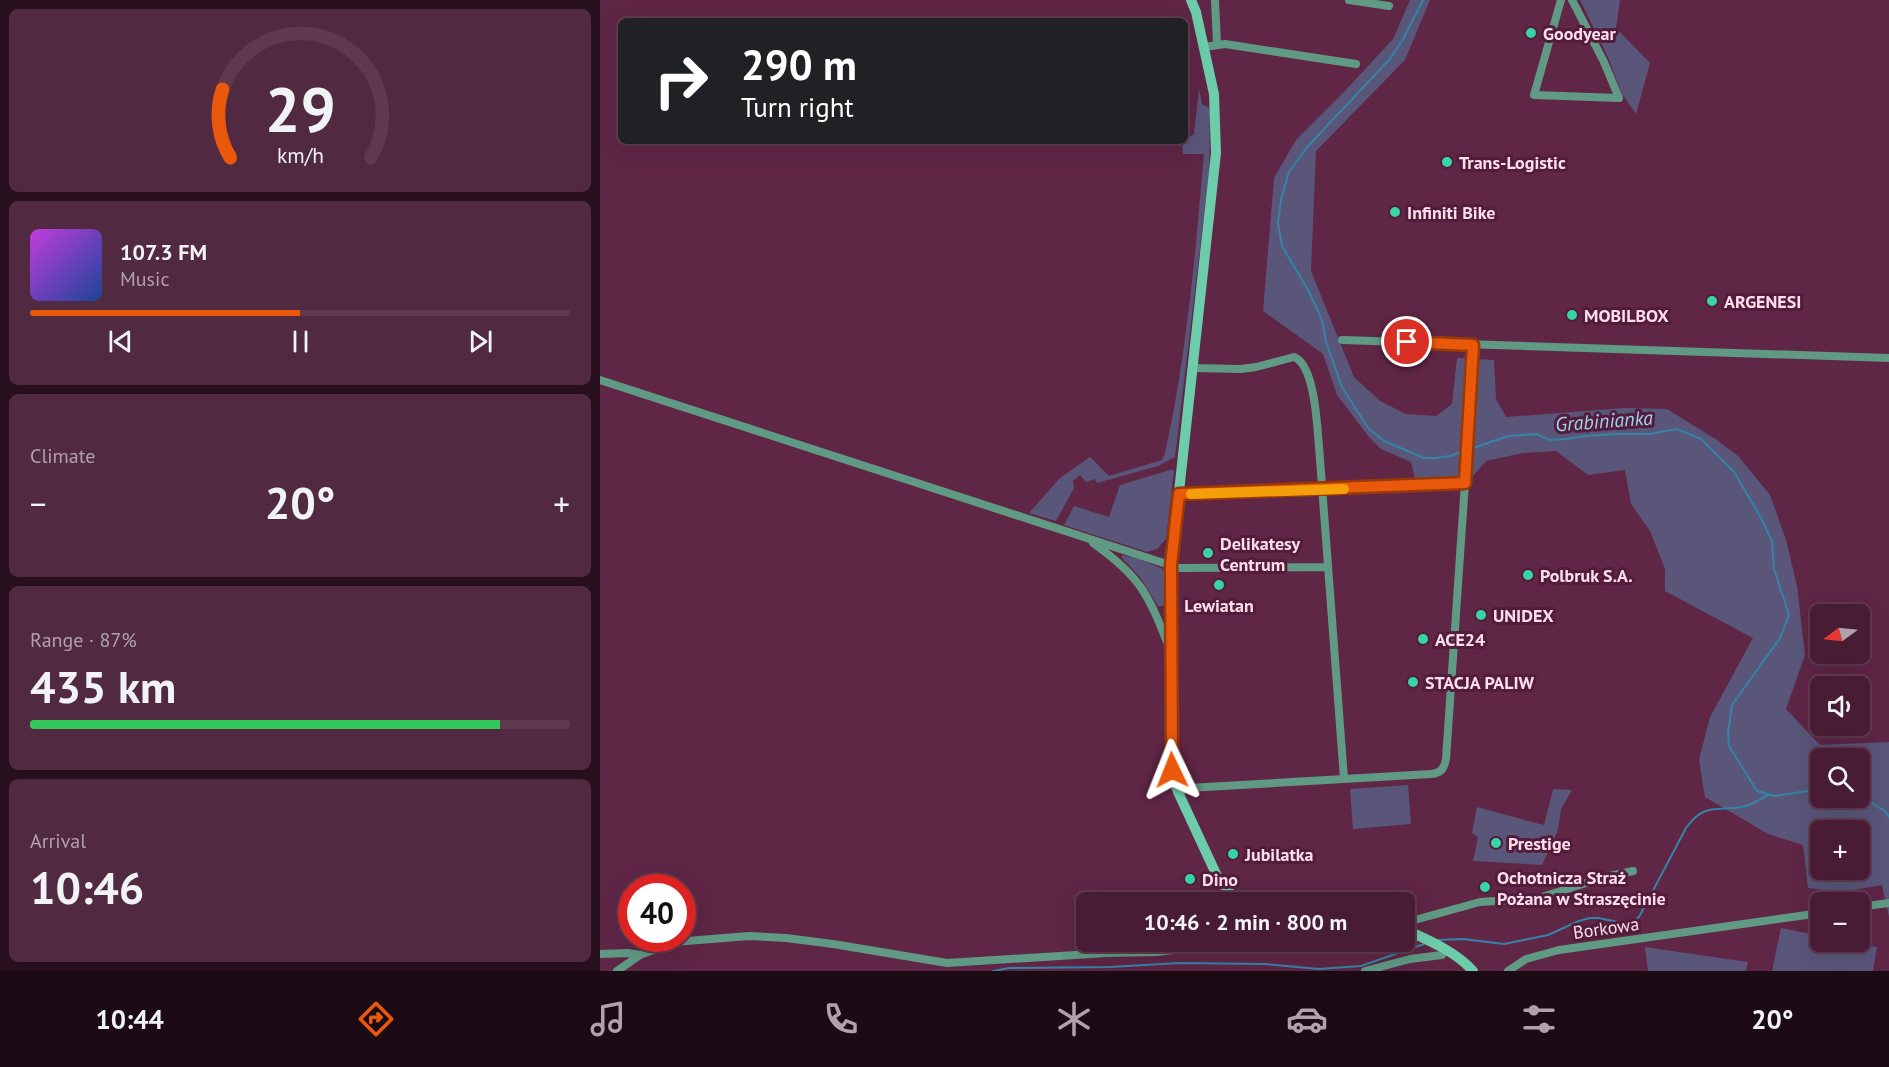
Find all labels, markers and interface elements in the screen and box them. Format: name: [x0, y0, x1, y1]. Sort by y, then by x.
place label: Goodyear: [1543, 22, 1617, 45]
marker: Goodyear: [1524, 26, 1538, 40]
text: 290 m: [741, 37, 857, 92]
icon: right: [642, 42, 720, 120]
text: 29: [265, 68, 335, 149]
text: Turn right: [741, 90, 854, 124]
text: km/h: [276, 141, 323, 169]
place label: Trans-Logistic: [1459, 151, 1566, 174]
marker: Trans-Logistic: [1440, 155, 1454, 169]
place label: Infiniti Bike: [1407, 201, 1495, 224]
marker: Infiniti Bike: [1388, 205, 1402, 219]
text: 107.3 FM: [120, 238, 207, 266]
text: Music: [120, 266, 169, 292]
place label: ARGENESI: [1724, 290, 1801, 313]
marker: ARGENESI: [1705, 294, 1719, 308]
place label: MOBILBOX: [1584, 304, 1669, 327]
marker: MOBILBOX: [1565, 308, 1579, 322]
pin: [1381, 316, 1432, 367]
icon: previous: [104, 325, 137, 358]
icon: pause: [284, 325, 317, 358]
icon: next: [464, 325, 497, 358]
icon: arrive: [1390, 325, 1423, 358]
water label: Grabinianka: [1554, 405, 1654, 437]
text: Climate: [30, 443, 96, 469]
text: 20°: [265, 473, 335, 531]
text: −: [30, 482, 47, 525]
text: +: [553, 482, 570, 525]
place label: Delikatesy Centrum: [1220, 532, 1301, 576]
marker: Delikatesy Centrum: [1201, 546, 1215, 560]
place label: Polbruk S.A.: [1540, 564, 1633, 587]
marker: Polbruk S.A.: [1521, 568, 1535, 582]
marker: Lewiatan: [1212, 578, 1226, 592]
place label: Lewiatan: [1184, 594, 1254, 617]
place label: UNIDEX: [1493, 604, 1554, 627]
north arrow: [1810, 604, 1870, 664]
map controls: [1810, 604, 1870, 952]
marker: UNIDEX: [1474, 608, 1488, 622]
text: Range · 87%: [30, 627, 137, 653]
place label: ACE24: [1435, 628, 1485, 651]
marker: ACE24: [1416, 632, 1430, 646]
text: 435 km: [30, 657, 176, 715]
place label: STACJA PALIW: [1425, 671, 1535, 694]
marker: STACJA PALIW: [1406, 675, 1420, 689]
button: sound: [1810, 676, 1870, 736]
position arrow: [1140, 738, 1204, 802]
button: search: [1810, 748, 1870, 808]
button: +: [1810, 820, 1870, 880]
text: Arrival: [30, 828, 86, 854]
place label: Prestige: [1508, 832, 1571, 855]
marker: Prestige: [1489, 836, 1503, 850]
place label: Jubilatka: [1244, 843, 1314, 866]
marker: Jubilatka: [1226, 847, 1240, 861]
text: 10:46: [30, 858, 144, 916]
place label: Ochotnicza Straż Pożana w Straszęcinie: [1497, 866, 1666, 910]
place label: Dino: [1202, 868, 1238, 891]
marker: Dino: [1183, 872, 1197, 886]
speed limit sign: 40: [618, 874, 696, 952]
marker: Ochotnicza Straż Pożana w Straszęcinie: [1478, 880, 1492, 894]
button: −: [1810, 892, 1870, 952]
text: 10:46 · 2 min · 800 m: [1144, 908, 1347, 936]
street label: Borkowa: [1572, 912, 1640, 944]
icon: directions: [355, 998, 397, 1040]
icon: music: [587, 998, 629, 1040]
icon: phone: [820, 998, 862, 1040]
icon: climate: [1053, 998, 1095, 1040]
icon: car: [1286, 998, 1328, 1040]
icon: filters: [1518, 998, 1560, 1040]
text: 10:44: [95, 1002, 164, 1036]
text: 20°: [1751, 1002, 1794, 1036]

